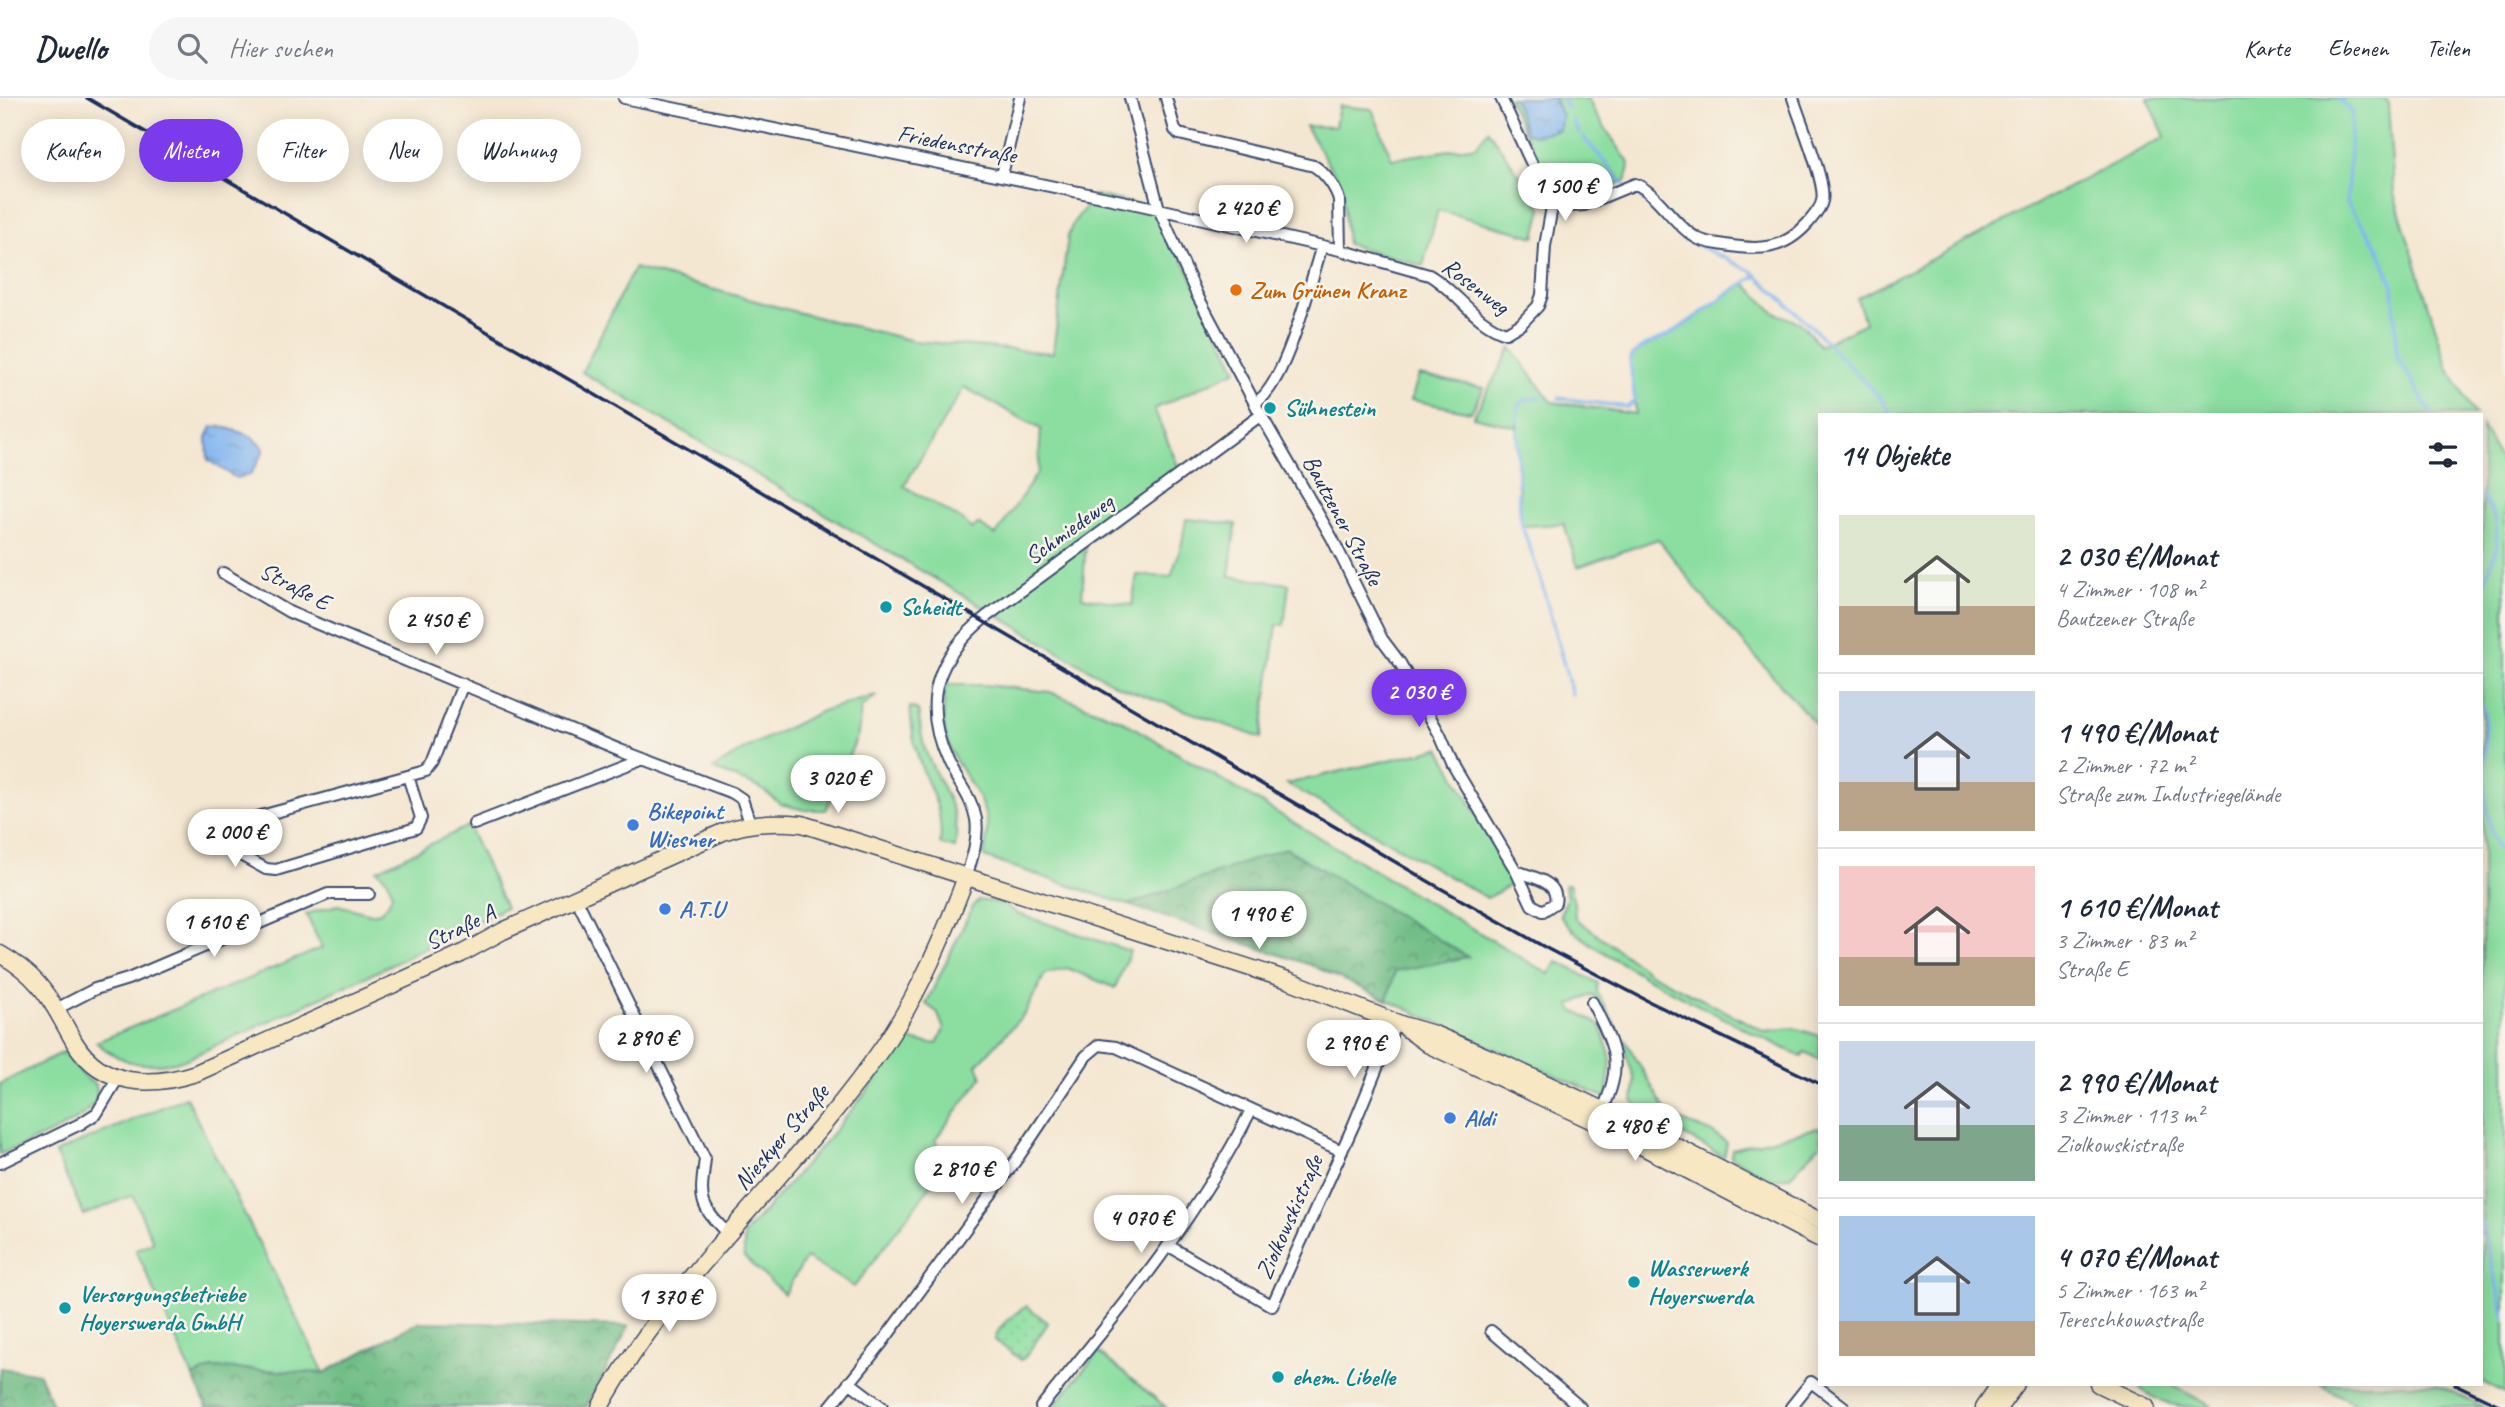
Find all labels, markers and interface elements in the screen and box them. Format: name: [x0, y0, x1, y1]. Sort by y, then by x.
search box: [149, 17, 639, 80]
text: Dwello: [35, 27, 107, 69]
icon: search: [173, 29, 211, 67]
text: Hier suchen: [229, 32, 333, 65]
text: Karte: [2244, 33, 2290, 63]
text: Ebenen: [2328, 33, 2388, 63]
text: Teilen: [2426, 33, 2470, 63]
street label: Friedensstraße: [895, 118, 1021, 171]
chip: Kaufen: [21, 119, 125, 182]
chip: Mieten: [139, 119, 243, 182]
chip: Filter: [257, 119, 349, 182]
chip: Neu: [363, 119, 443, 182]
chip: Wohnung: [457, 119, 581, 182]
pin: 1 500 €: [1500, 164, 1630, 223]
text: 1 500 €: [1534, 171, 1596, 200]
pin: 2 420 €: [1181, 186, 1311, 245]
text: 2 420 €: [1215, 193, 1277, 222]
street label: Rosenweg: [1436, 251, 1517, 322]
place label: Zum Grünen Kranz: [1250, 275, 1407, 305]
marker: Zum Grünen Kranz: [1228, 282, 1244, 298]
place label: Sühnestein: [1284, 393, 1376, 423]
marker: Sühnestein: [1262, 400, 1278, 416]
text: 14 Objekte: [1839, 436, 1949, 474]
icon: filters: [2424, 436, 2462, 474]
street label: Bautzener Straße: [1296, 450, 1391, 592]
street label: Schmiedeweg: [1019, 486, 1120, 571]
text: 2 030 €/Monat: [2056, 537, 2217, 575]
icon: home: [1895, 543, 1979, 627]
street label: Straße E: [255, 555, 338, 618]
text: 4 Zimmer · 108 m²: [2056, 575, 2203, 604]
place label: Scheidt: [900, 592, 965, 622]
pin: 2 450 €: [371, 598, 501, 657]
marker: Scheidt: [878, 599, 894, 615]
text: Bautzener Straße: [2056, 604, 2193, 633]
text: 2 450 €: [405, 605, 467, 634]
pin: 2 030 €: [1354, 670, 1484, 729]
text: 2 030 €: [1388, 677, 1450, 706]
text: 1 490 €/Monat: [2056, 713, 2216, 751]
icon: home: [1895, 719, 1979, 803]
text: 2 Zimmer · 72 m²: [2056, 751, 2193, 780]
pin: 3 020 €: [773, 756, 903, 815]
text: 3 020 €: [807, 763, 869, 792]
text: Straße zum Industriegelände: [2056, 780, 2280, 809]
place label: Bikepoint Wiesner: [647, 796, 726, 854]
pin: 2 000 €: [170, 810, 300, 869]
text: 2 000 €: [204, 817, 266, 846]
marker: Bikepoint Wiesner: [625, 817, 641, 833]
text: 1 610 €/Monat: [2056, 888, 2217, 926]
pin: 1 490 €: [1194, 892, 1324, 951]
place label: A.T.U: [679, 894, 729, 924]
icon: home: [1895, 894, 1979, 978]
street label: Straße A: [420, 897, 501, 957]
text: 1 490 €: [1228, 899, 1290, 928]
pin: 1 610 €: [149, 900, 279, 959]
marker: A.T.U: [657, 901, 673, 917]
text: 1 610 €: [182, 907, 246, 936]
text: 3 Zimmer · 83 m²: [2056, 926, 2193, 955]
text: Straße E: [2056, 955, 2128, 984]
pin: 2 890 €: [581, 1016, 711, 1075]
pin: 2 990 €: [1289, 1020, 1419, 1080]
text: 2 890 €: [615, 1023, 677, 1052]
text: 2 990 €: [1323, 1028, 1385, 1057]
text: 2 990 €/Monat: [2056, 1063, 2216, 1101]
icon: home: [1895, 1069, 1979, 1153]
street label: Nieskyer Straße: [727, 1076, 837, 1196]
text: 3 Zimmer · 113 m²: [2056, 1101, 2203, 1130]
place label: Aldi: [1464, 1103, 1498, 1133]
pin: 2 480 €: [1570, 1104, 1700, 1163]
marker: Aldi: [1442, 1110, 1458, 1126]
text: 2 480 €: [1604, 1111, 1666, 1140]
text: Ziolkowskistraße: [2056, 1130, 2183, 1159]
pin: 2 810 €: [897, 1146, 1027, 1206]
street label: Ziolkowskistraße: [1248, 1148, 1331, 1284]
text: 2 810 €: [931, 1154, 993, 1183]
pin: 4 070 €: [1076, 1196, 1206, 1255]
text: 4 070 €: [1110, 1203, 1172, 1232]
text: 4 070 €/Monat: [2056, 1238, 2217, 1276]
icon: home: [1895, 1244, 1979, 1328]
place label: Wasserwerk Hoyerswerda: [1648, 1253, 1755, 1311]
pin: 1 370 €: [604, 1274, 734, 1334]
marker: Wasserwerk Hoyerswerda: [1626, 1274, 1642, 1290]
text: 5 Zimmer · 163 m²: [2056, 1276, 2203, 1305]
place label: Versorgungsbetriebe Hoyerswerda GmbH: [79, 1279, 247, 1337]
text: 1 370 €: [638, 1282, 700, 1311]
marker: Versorgungsbetriebe Hoyerswerda GmbH: [57, 1300, 73, 1316]
text: Tereschkowastraße: [2056, 1305, 2203, 1334]
place label: ehem. Libelle: [1292, 1362, 1397, 1392]
marker: ehem. Libelle: [1270, 1369, 1286, 1385]

